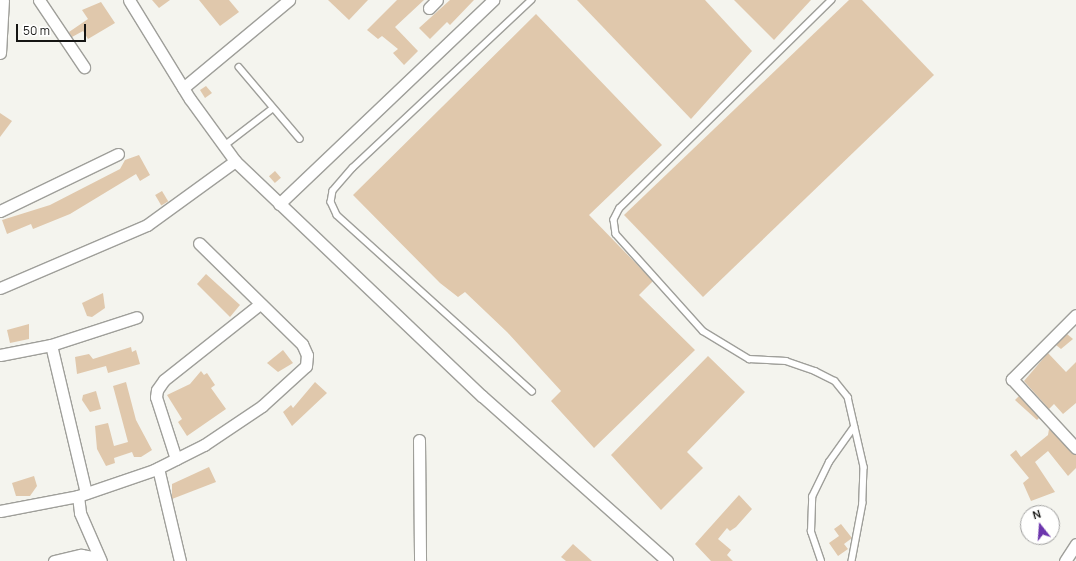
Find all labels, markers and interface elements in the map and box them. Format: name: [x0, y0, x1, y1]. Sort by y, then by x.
scale bar: [18, 16, 88, 42]
text: 50 m: [23, 22, 50, 39]
north arrow: [1020, 505, 1060, 545]
text: N: [1031, 506, 1043, 522]

